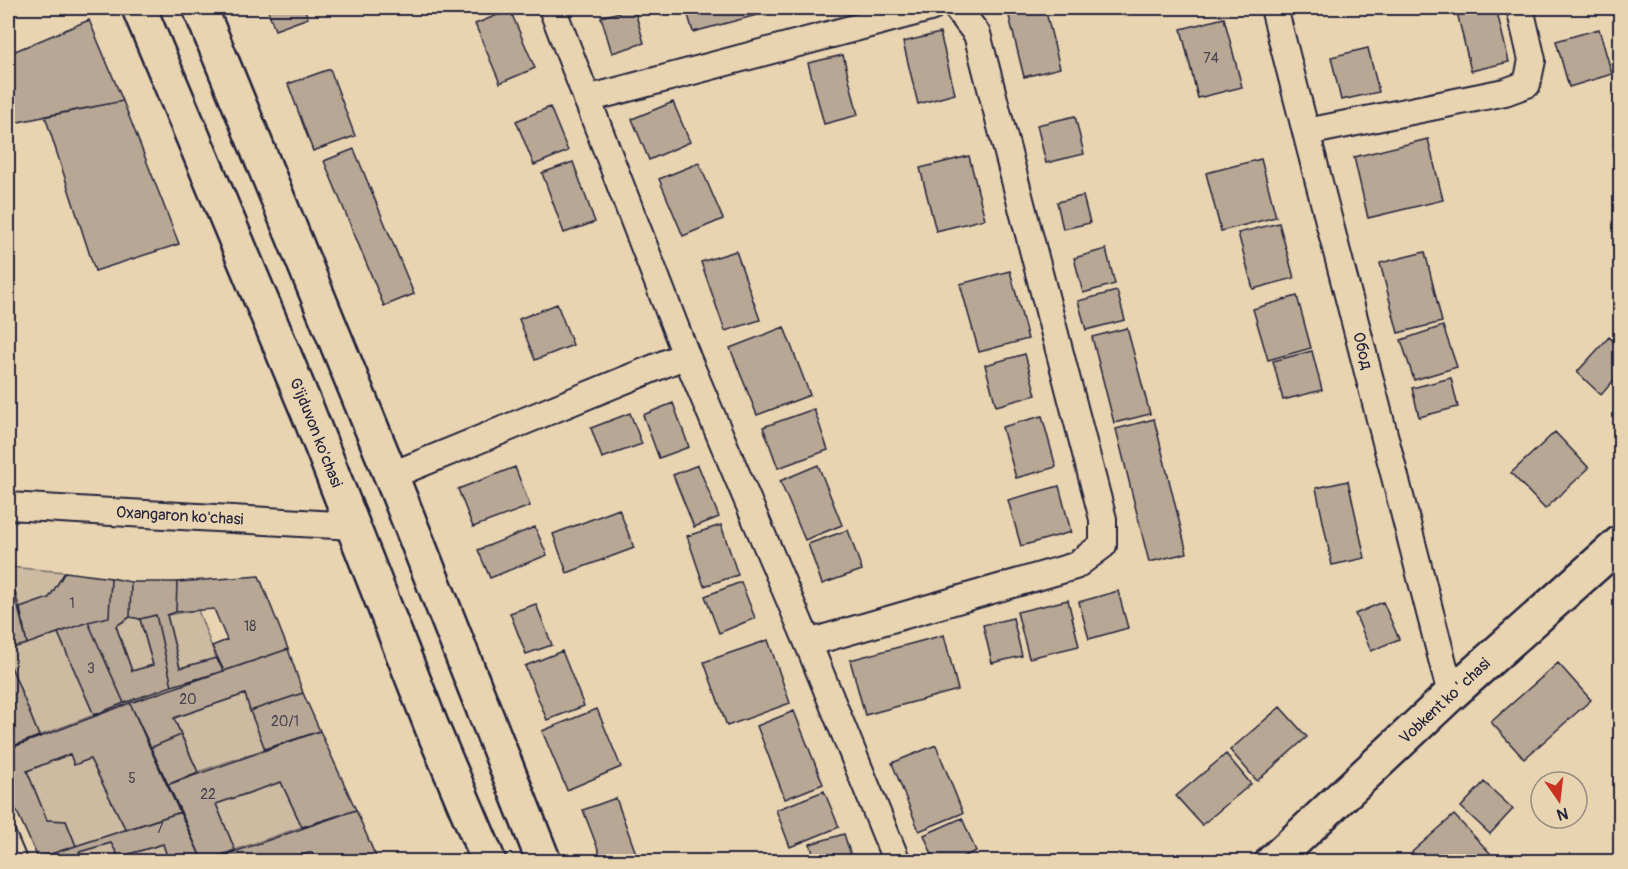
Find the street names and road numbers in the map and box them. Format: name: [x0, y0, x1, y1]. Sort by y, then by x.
street label: Обод: [1348, 330, 1377, 372]
street label: G'ijduvon ko'chasi: [285, 375, 347, 490]
street label: Oxangaron ko'chasi: [115, 502, 244, 530]
street label: Vobkent koʻchasi: [1395, 654, 1495, 748]

